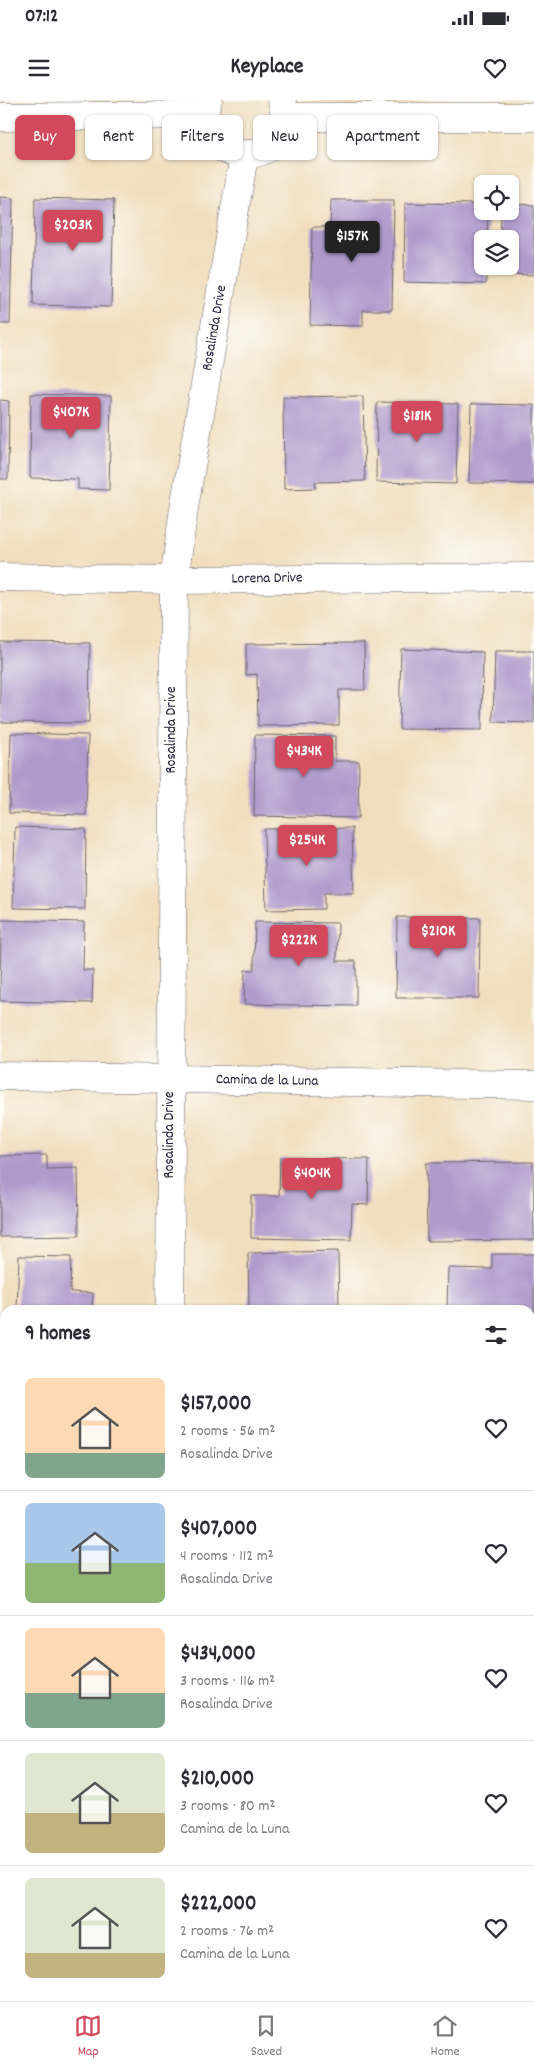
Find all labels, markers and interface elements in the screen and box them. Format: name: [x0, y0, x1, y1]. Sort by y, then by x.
text: 07:12: [25, 4, 58, 31]
text: Keyplace: [231, 52, 303, 83]
icon: menu: [25, 54, 53, 82]
icon: heart: [481, 54, 509, 82]
chip: Buy: [15, 115, 75, 160]
chip: Rent: [85, 115, 152, 160]
chip: Filters: [162, 115, 243, 160]
chip: New: [253, 115, 317, 160]
chip: Apartment: [327, 115, 438, 160]
map controls: [474, 175, 519, 275]
button: locate: [474, 175, 519, 220]
pin: $203K: [38, 210, 108, 252]
text: $203K: [54, 214, 92, 237]
pin: $157K: [317, 220, 387, 263]
text: $157K: [336, 225, 368, 248]
button: layers: [474, 230, 519, 275]
street label: Rosalinda Drive: [197, 283, 233, 373]
pin: $407K: [36, 396, 106, 439]
pin: $181K: [382, 400, 452, 443]
text: $407K: [53, 401, 90, 424]
text: $181K: [403, 405, 431, 428]
street label: Lorena Drive: [231, 567, 303, 591]
street label: Rosalinda Drive: [161, 686, 183, 774]
pin: $434K: [269, 736, 339, 778]
text: $434K: [286, 740, 322, 763]
pin: $254K: [272, 824, 342, 867]
text: $254K: [289, 829, 325, 852]
pin: $210K: [403, 916, 473, 958]
text: $210K: [421, 920, 455, 943]
pin: $222K: [264, 924, 334, 967]
text: $222K: [281, 929, 317, 952]
street label: Camina de la Luna: [216, 1069, 319, 1093]
street label: Rosalinda Drive: [159, 1091, 181, 1179]
pin: $404K: [277, 1158, 347, 1200]
text: $404K: [293, 1162, 331, 1185]
text: 9 homes: [25, 1320, 91, 1350]
icon: filters: [482, 1321, 510, 1349]
text: $157,000: [180, 1390, 251, 1420]
icon: home: [65, 1398, 125, 1458]
icon: heart: [482, 1414, 510, 1442]
text: 2 rooms · 56 m²: [180, 1420, 275, 1443]
text: Rosalinda Drive: [180, 1443, 273, 1466]
text: $407,000: [180, 1515, 257, 1545]
icon: home: [65, 1523, 125, 1583]
icon: heart: [482, 1539, 510, 1567]
text: 4 rooms · 112 m²: [180, 1545, 274, 1568]
text: Rosalinda Drive: [180, 1568, 273, 1591]
text: $434,000: [180, 1640, 256, 1670]
icon: home: [65, 1648, 125, 1708]
icon: heart: [482, 1664, 510, 1692]
text: 3 rooms · 116 m²: [180, 1670, 275, 1693]
text: Rosalinda Drive: [180, 1693, 273, 1716]
text: $210,000: [180, 1765, 254, 1795]
icon: home: [65, 1773, 125, 1833]
icon: heart: [482, 1789, 510, 1817]
text: 3 rooms · 80 m²: [180, 1795, 275, 1818]
text: Camina de la Luna: [180, 1818, 289, 1841]
text: $222,000: [180, 1890, 257, 1920]
icon: home: [65, 1898, 125, 1958]
icon: heart: [482, 1914, 510, 1942]
text: 2 rooms · 76 m²: [180, 1920, 274, 1943]
text: Camina de la Luna: [180, 1943, 289, 1966]
tab: Map: [74, 2012, 102, 2062]
tab: Saved: [251, 2012, 282, 2062]
tab: Home: [431, 2012, 460, 2062]

